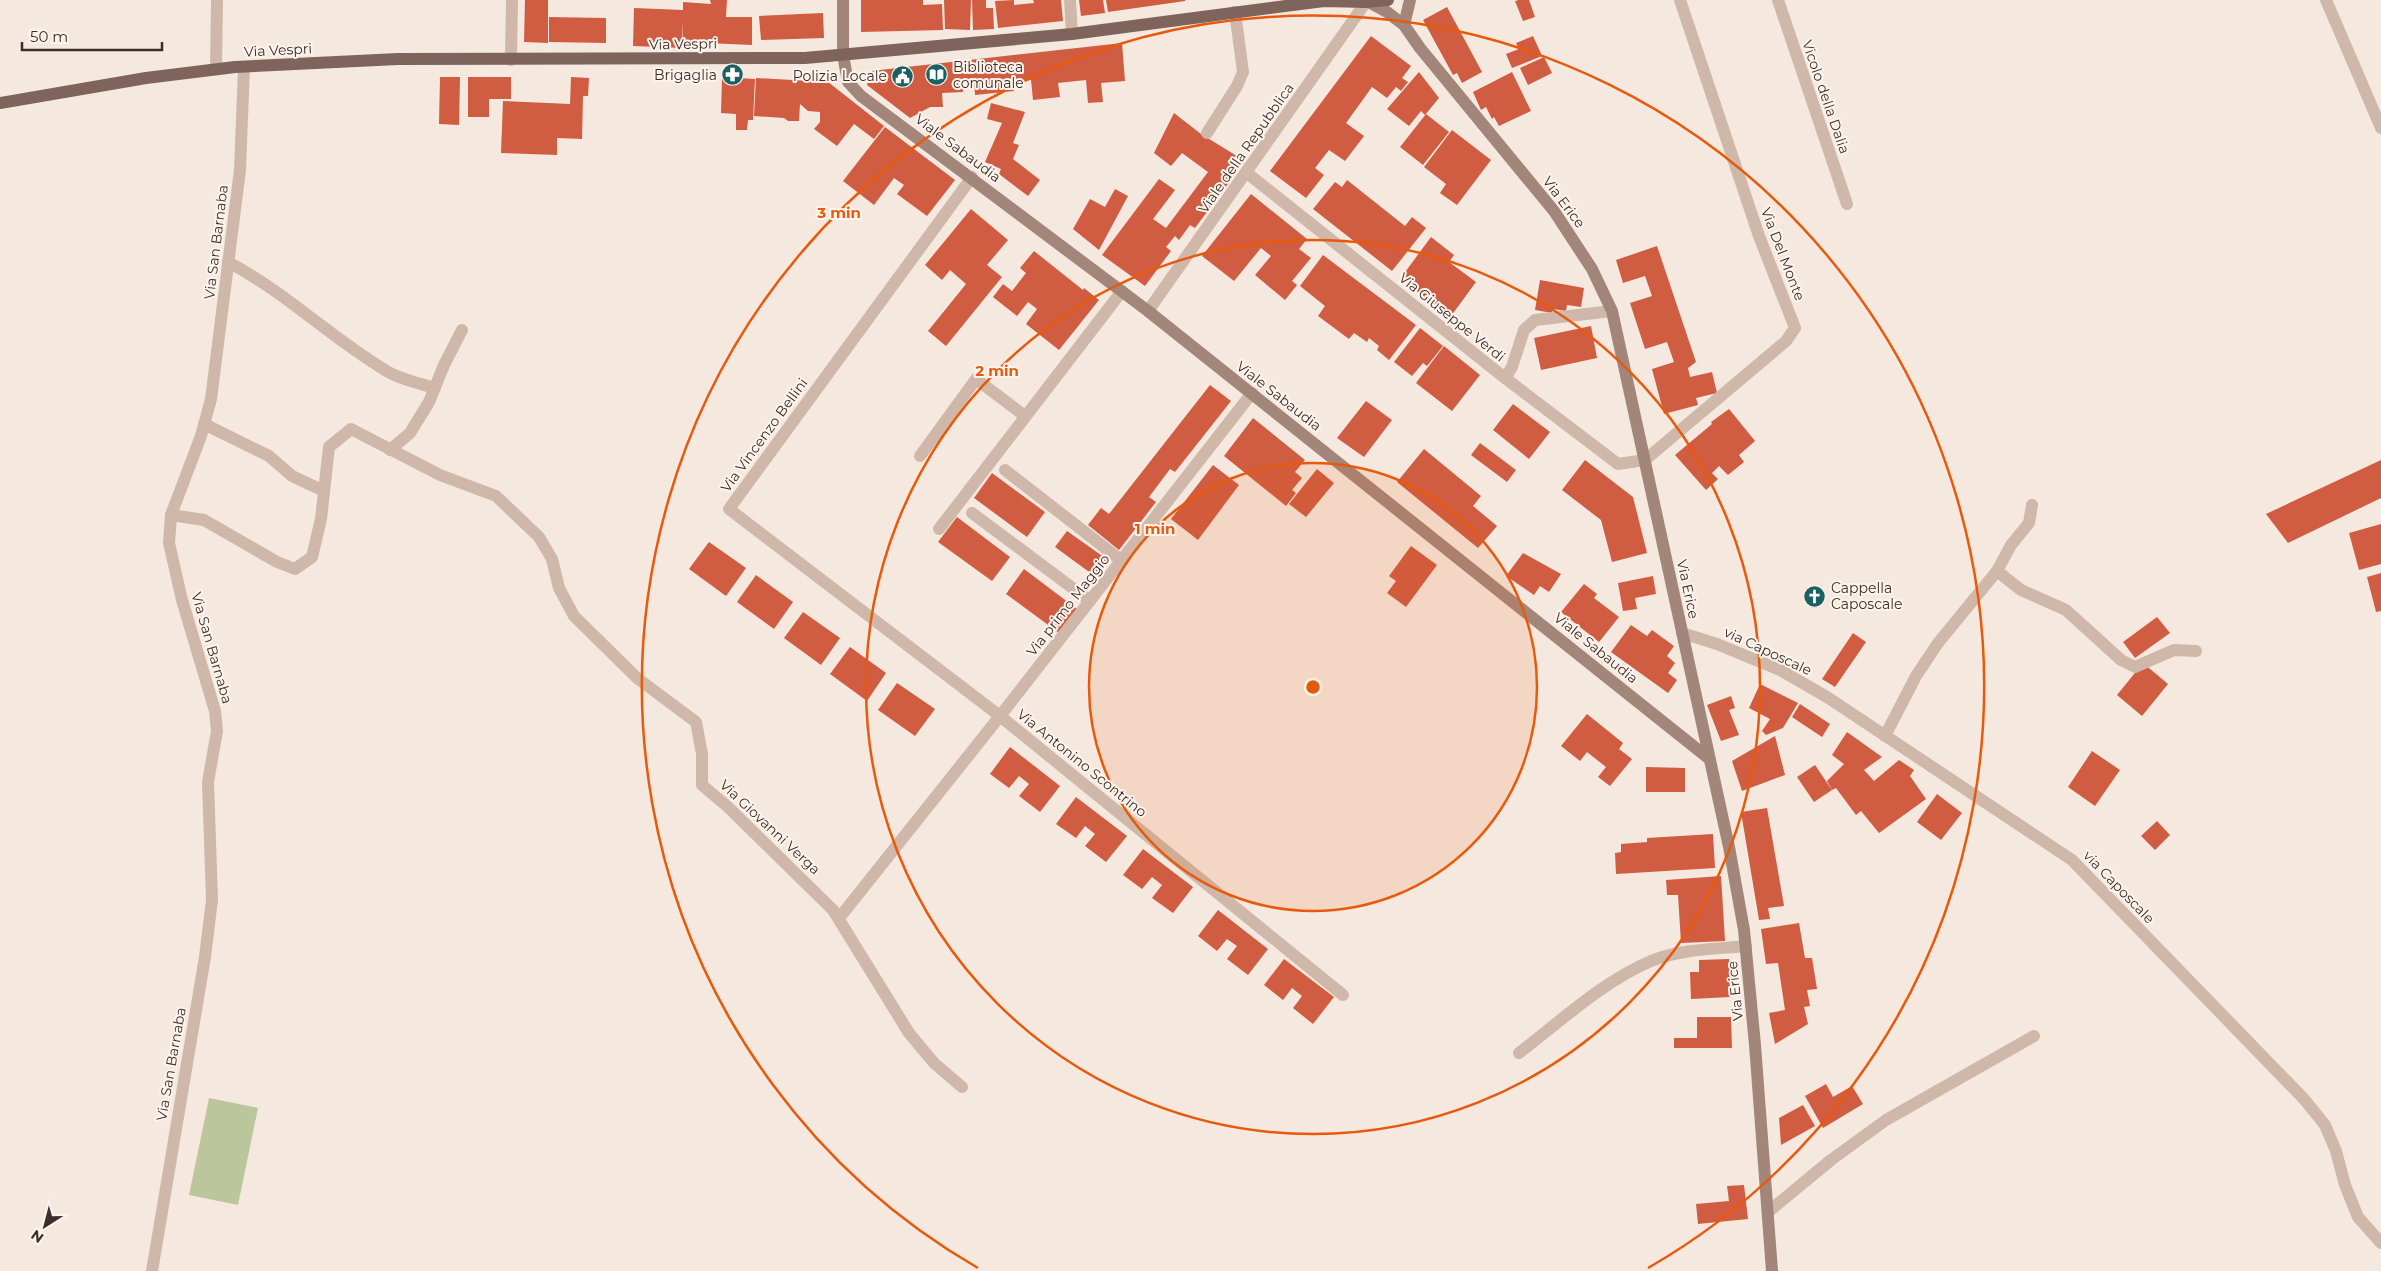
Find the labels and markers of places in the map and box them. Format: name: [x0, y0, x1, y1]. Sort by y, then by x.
place label: Biblioteca comunale: [953, 58, 1024, 92]
pharmacy icon: Brigaglia: [721, 63, 745, 87]
library icon: Biblioteca comunale: [925, 63, 949, 87]
public building icon: Polizia Locale: [891, 64, 915, 88]
place label: Brigaglia: [654, 66, 717, 84]
place label: Polizia Locale: [793, 67, 887, 85]
place label: Cappella Caposcale: [1831, 579, 1903, 613]
church icon: Cappella Caposcale: [1803, 584, 1827, 608]
centre of rings: [1304, 678, 1322, 696]

